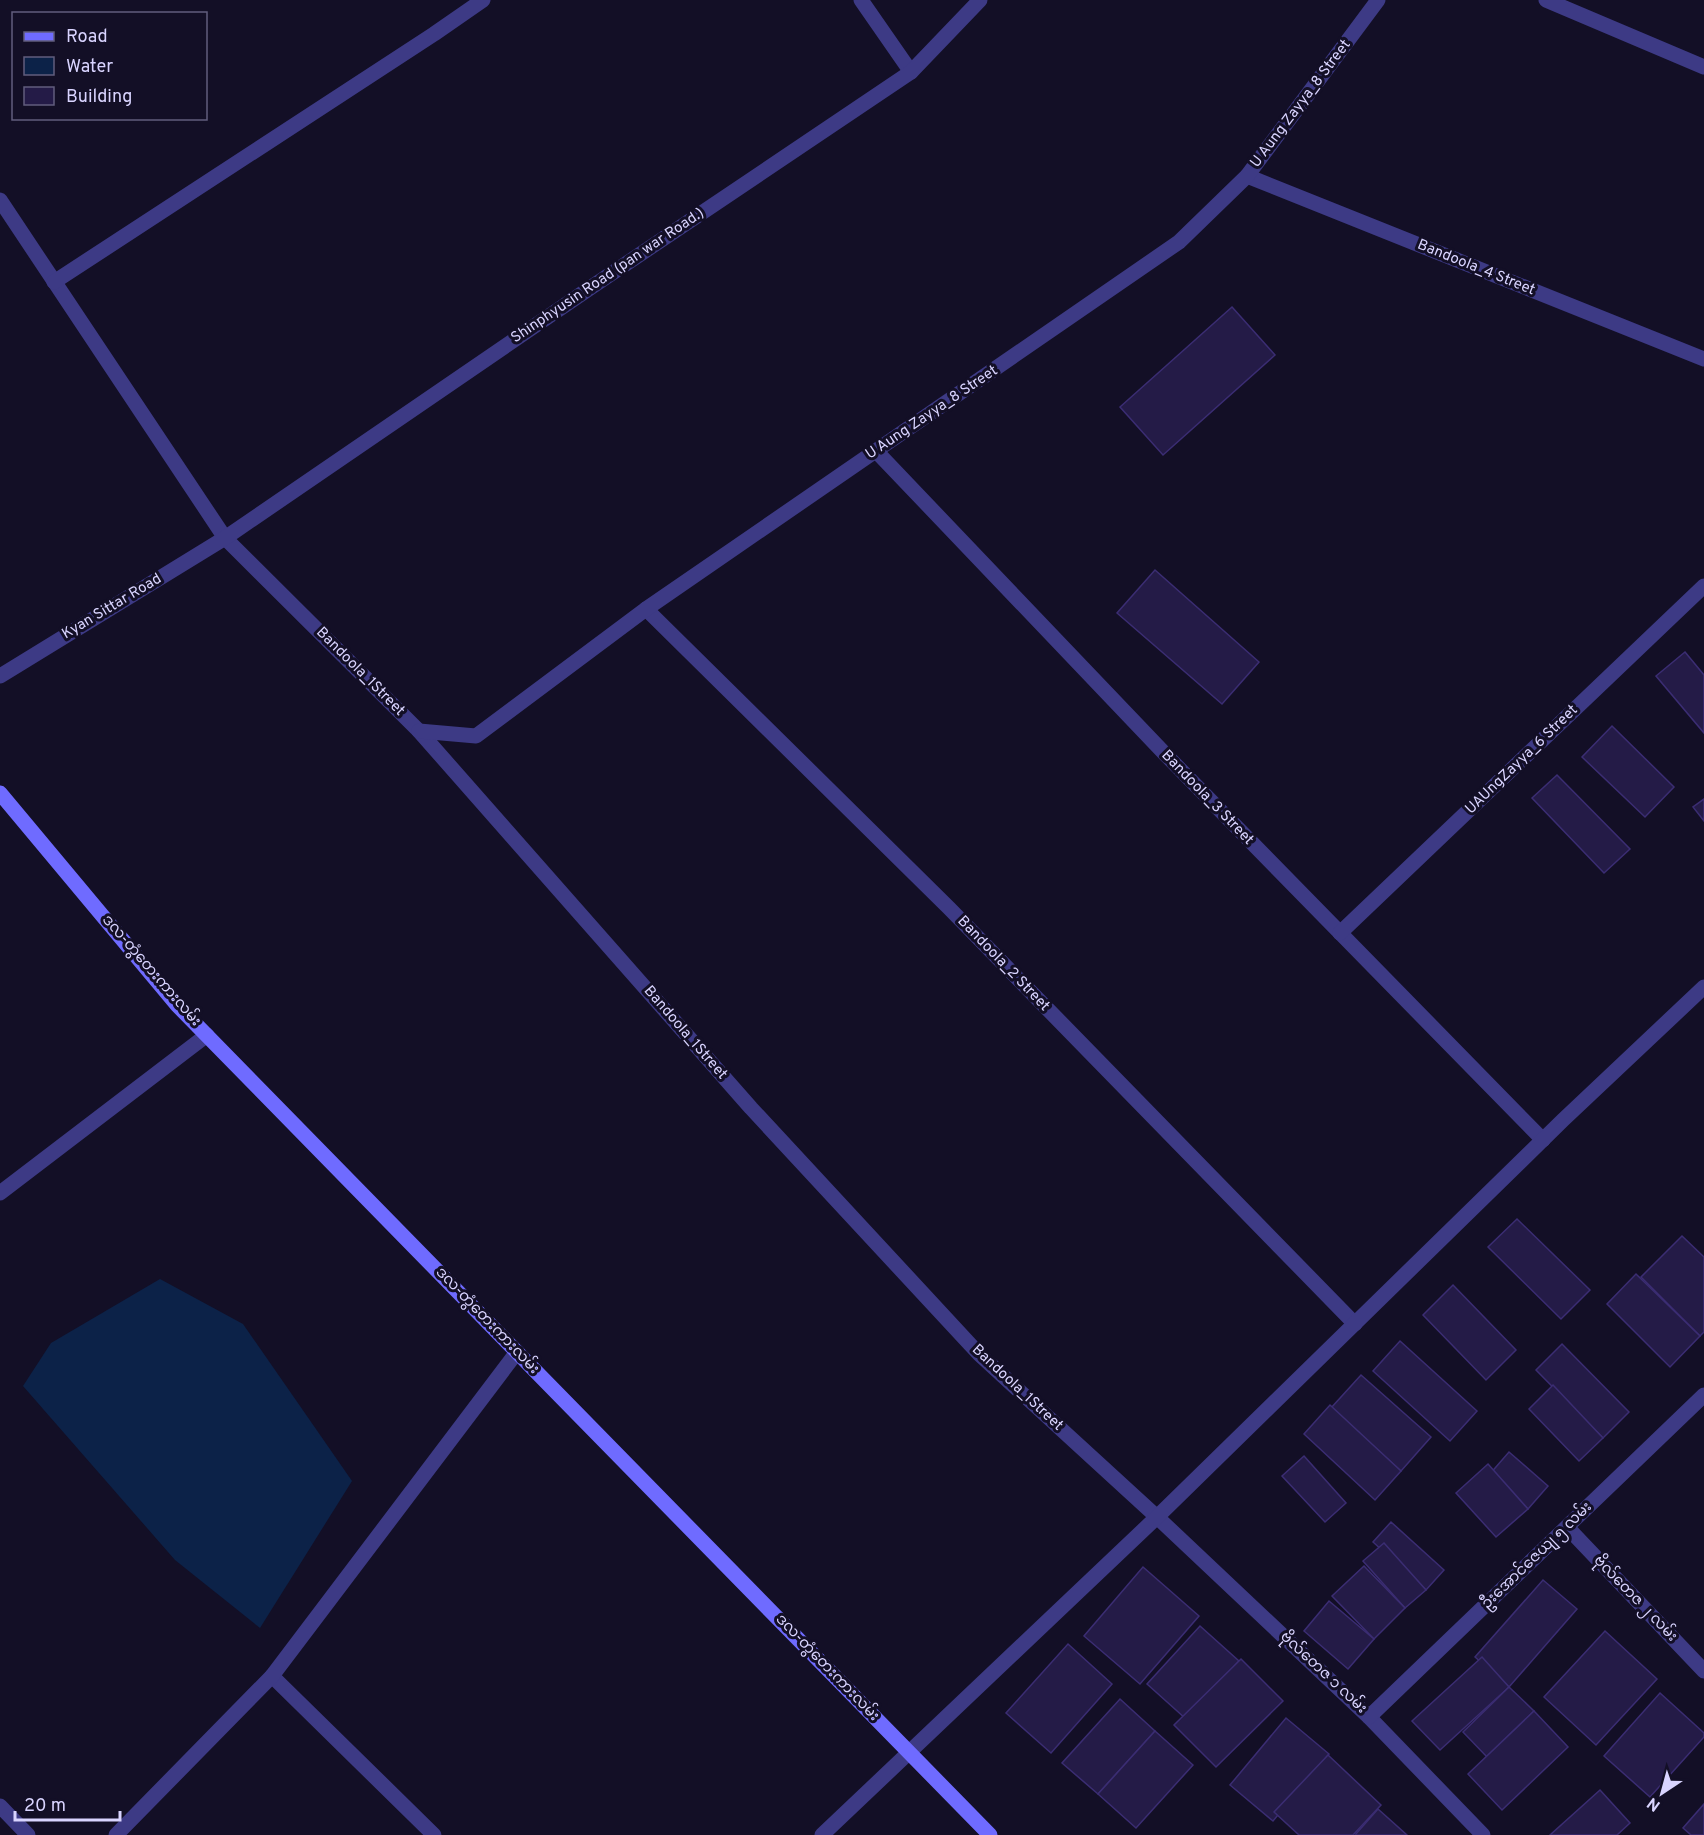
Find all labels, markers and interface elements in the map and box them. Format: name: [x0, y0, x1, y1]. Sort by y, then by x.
legend: [12, 12, 207, 120]
text: Road: [66, 26, 108, 49]
street label: U Aung Zayya_8 Street: [1247, 36, 1355, 172]
text: Water: [66, 56, 113, 79]
text: Building: [66, 86, 132, 109]
street label: Shinphyusin Road (pan war Road.): [508, 204, 708, 348]
street label: Bandoola_4 Street: [1414, 236, 1538, 300]
street label: U Aung Zayya_8 Street: [862, 362, 1002, 464]
street label: Kyan Sittar Road: [59, 570, 165, 644]
street label: Bandoola_1Street: [311, 623, 409, 721]
street label: UAUngZayya_6 Street: [1462, 701, 1582, 819]
street label: Bandoola_3 Street: [1157, 746, 1257, 850]
street label: ဒလ-တွံတေးကားလမ်း: [97, 910, 206, 1031]
street label: Bandoola_2 Street: [953, 912, 1053, 1016]
street label: Bandoola_1Street: [639, 982, 731, 1084]
street label: ဒလ-တွံတေးကားလမ်း: [431, 1262, 545, 1379]
street label: Bandoola_1Street: [967, 1341, 1067, 1435]
street label: ဦးအောင်ဇေယျ ၅ လမ်း: [1476, 1497, 1597, 1614]
street label: ဗိုလ်တေဇ ၂ လမ်း: [1588, 1550, 1682, 1647]
street label: ဒလ-တွံတေးကားလမ်း: [771, 1609, 885, 1726]
street label: ဗိုလ်တေဇ ၁ လမ်း: [1275, 1626, 1372, 1719]
north arrow: [1632, 1763, 1692, 1823]
scale bar: [15, 1784, 120, 1822]
text: N: [1644, 1792, 1665, 1815]
text: 20 m: [24, 1795, 66, 1818]

